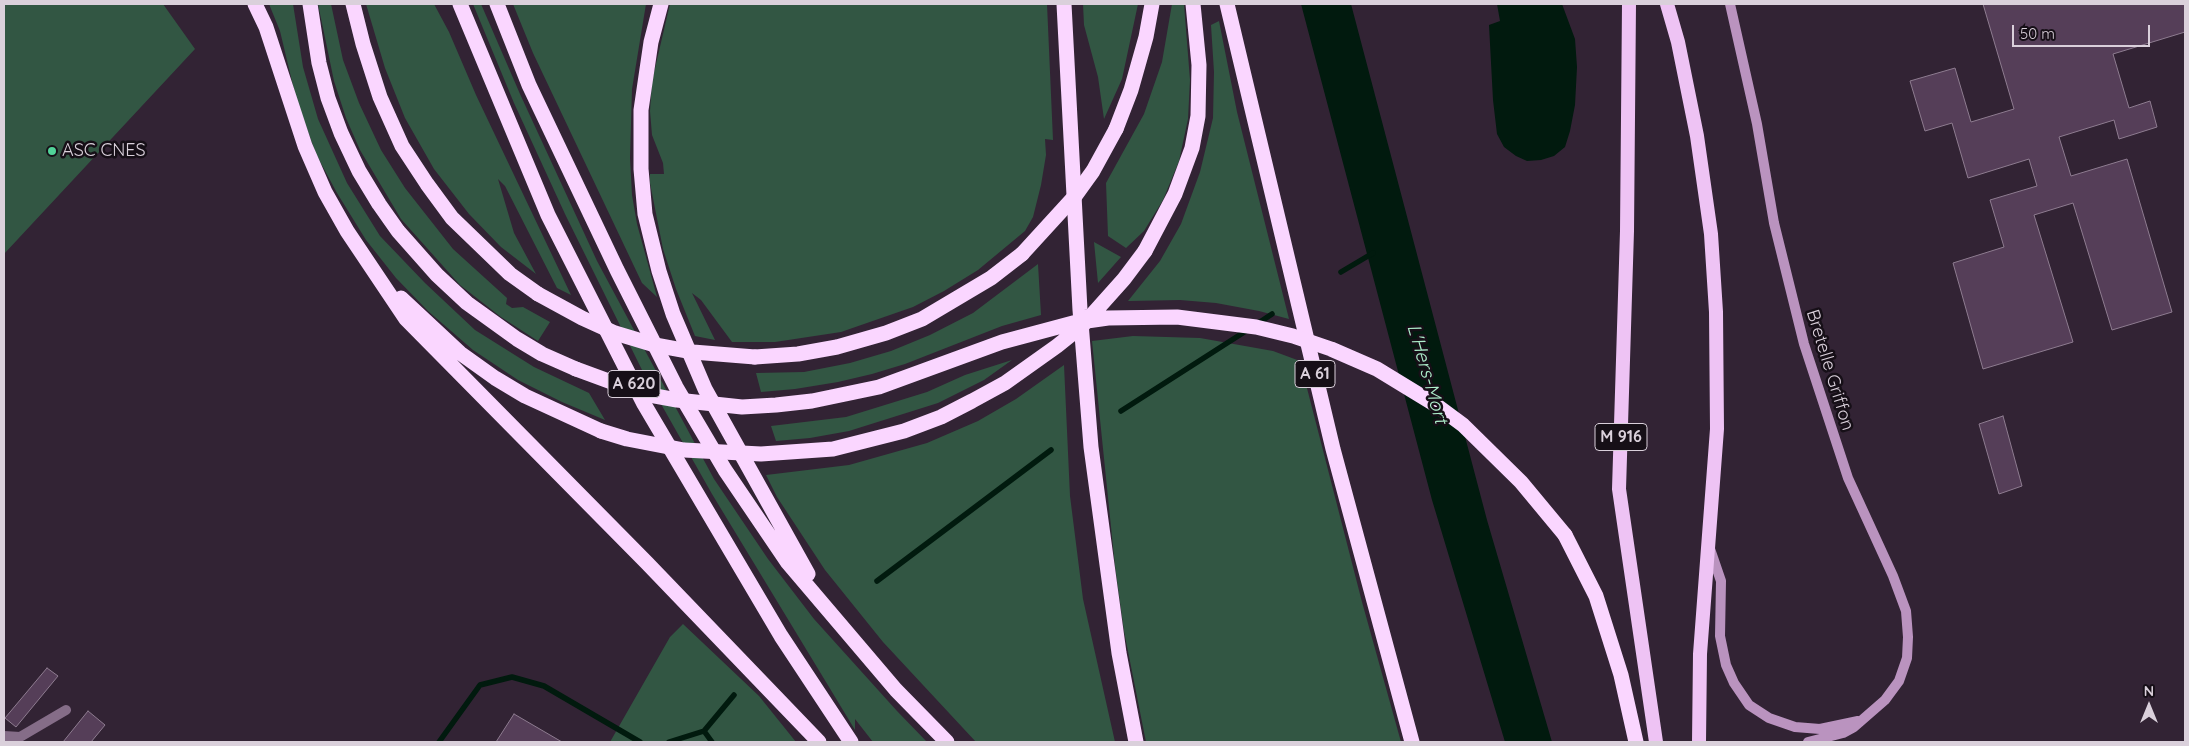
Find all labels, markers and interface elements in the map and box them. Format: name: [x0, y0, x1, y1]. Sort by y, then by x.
scale bar: [2014, 15, 2152, 47]
text: 50 m: [2020, 24, 2055, 43]
place label: ASC CNES: [62, 140, 146, 162]
marker: ASC CNES: [46, 145, 58, 157]
street label: Bretelle Griffon: [1801, 307, 1859, 433]
water label: L'Hers-Mort: [1402, 321, 1452, 427]
road number: A 61: [1295, 360, 1335, 388]
road number: A 620: [608, 370, 660, 398]
road number: M 916: [1595, 424, 1647, 451]
north arrow: [2124, 681, 2174, 731]
text: N: [2144, 682, 2154, 700]

